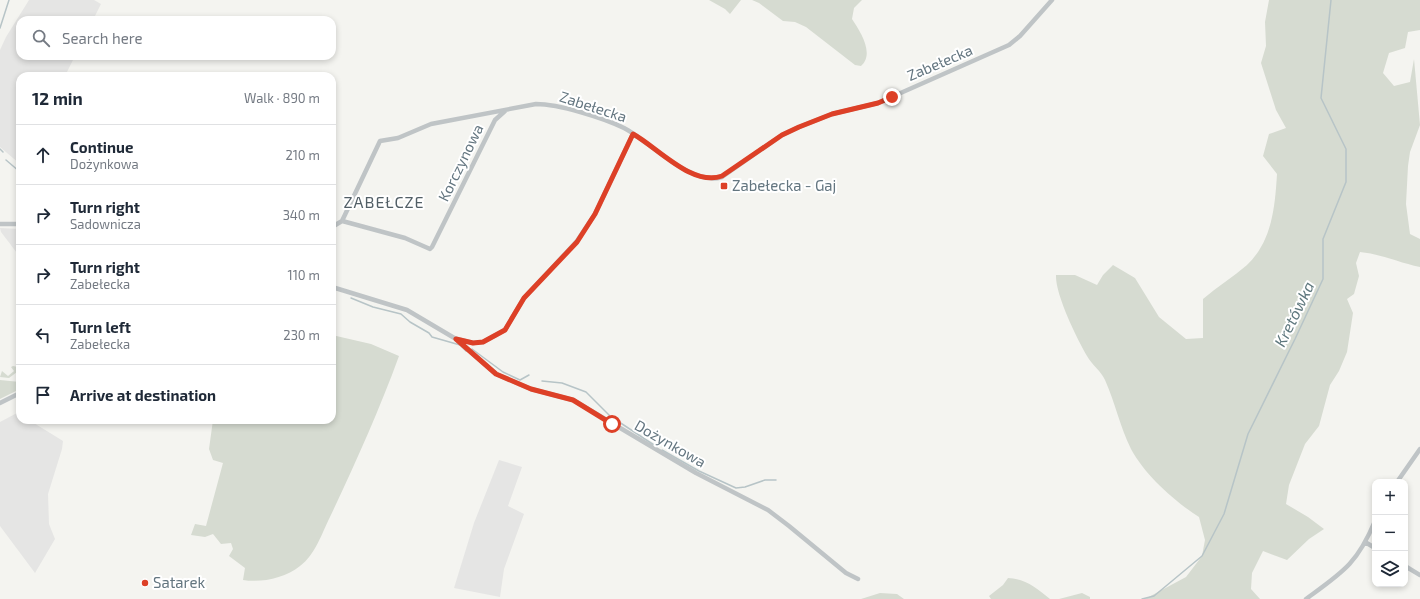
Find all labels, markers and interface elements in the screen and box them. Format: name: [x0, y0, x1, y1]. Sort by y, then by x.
search box: [16, 16, 336, 60]
icon: search: [30, 27, 52, 49]
text: Search here: [62, 29, 143, 47]
street label: Zabełecka: [904, 40, 975, 84]
street label: Zabełecka: [557, 87, 629, 125]
text: 12 min: [32, 88, 83, 108]
route end: [883, 88, 901, 106]
text: Walk · 890 m: [244, 90, 320, 106]
street label: Korczynowa: [434, 121, 487, 204]
text: Continue: [70, 138, 133, 156]
icon: ahead: [32, 144, 54, 166]
text: 210 m: [285, 147, 320, 163]
text: Dożynkowa: [70, 156, 139, 172]
place label: Zabełecka - Gaj: [732, 176, 836, 195]
marker: Zabełecka - Gaj: [719, 181, 729, 191]
district label: ZABEŁCZE: [343, 192, 425, 211]
text: Turn right: [70, 198, 140, 216]
icon: right: [32, 204, 54, 226]
text: 340 m: [283, 207, 320, 223]
text: Sadownicza: [70, 216, 141, 232]
text: Turn right: [70, 258, 140, 276]
icon: right: [32, 264, 54, 286]
text: 110 m: [288, 267, 320, 283]
text: Zabełecka: [70, 276, 130, 292]
water label: Kretówka: [1270, 278, 1318, 350]
text: Turn left: [70, 318, 131, 336]
icon: left: [32, 324, 54, 346]
text: 230 m: [283, 327, 320, 343]
text: Zabełecka: [70, 336, 130, 352]
icon: arrive: [32, 384, 54, 406]
text: Arrive at destination: [70, 386, 216, 404]
route start: [603, 415, 621, 433]
street label: Dożynkowa: [632, 416, 709, 471]
map controls: [1372, 479, 1408, 587]
button: +: [1372, 479, 1408, 515]
button: −: [1372, 515, 1408, 551]
button: layers: [1372, 551, 1408, 587]
place label: Satarek: [153, 573, 205, 591]
marker: Satarek: [140, 578, 150, 588]

